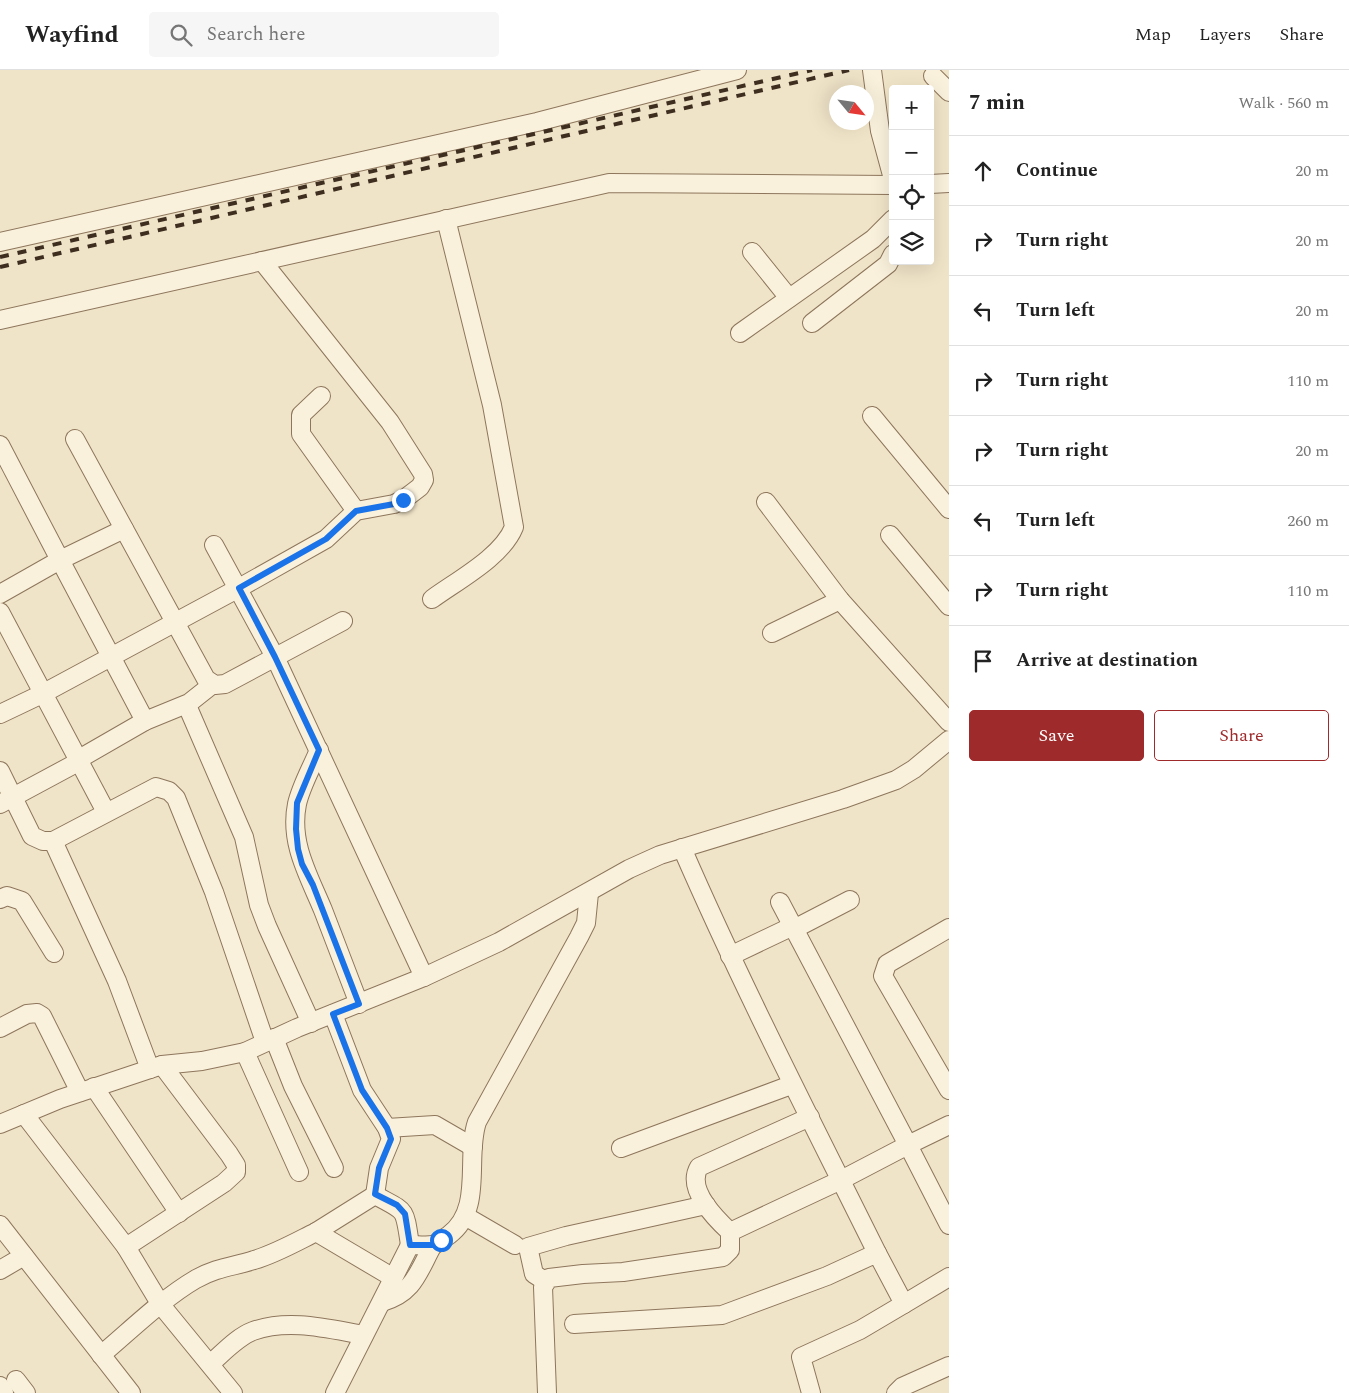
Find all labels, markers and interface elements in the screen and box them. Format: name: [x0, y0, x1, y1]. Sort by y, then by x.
search box: [149, 12, 499, 57]
text: Wayfind: [25, 17, 119, 53]
text: Search here: [207, 20, 305, 49]
icon: search: [167, 21, 195, 49]
text: Map: [1135, 21, 1171, 48]
text: Layers: [1199, 21, 1251, 48]
text: Share: [1279, 21, 1324, 48]
north arrow: [829, 85, 874, 130]
map controls: [889, 85, 934, 265]
button: +: [889, 85, 934, 130]
text: 7 min: [969, 87, 1025, 119]
text: Walk · 560 m: [1238, 91, 1329, 115]
button: −: [889, 130, 934, 175]
text: Continue: [1016, 156, 1098, 185]
icon: ahead: [969, 157, 997, 185]
text: 20 m: [1295, 159, 1329, 183]
button: locate: [889, 175, 934, 220]
button: layers: [889, 220, 934, 265]
text: Turn right: [1016, 226, 1109, 255]
icon: right: [969, 227, 997, 255]
text: 20 m: [1295, 229, 1329, 253]
text: Turn left: [1016, 296, 1095, 325]
icon: left: [969, 297, 997, 325]
text: 20 m: [1295, 299, 1329, 323]
text: Turn right: [1016, 366, 1109, 395]
icon: right: [969, 367, 997, 395]
text: 110 m: [1287, 369, 1329, 393]
text: Turn right: [1016, 436, 1109, 465]
icon: right: [969, 437, 997, 465]
text: 20 m: [1295, 439, 1329, 463]
route end: [392, 489, 415, 512]
text: Turn left: [1016, 506, 1095, 535]
icon: left: [969, 507, 997, 535]
text: 260 m: [1287, 509, 1329, 533]
text: Turn right: [1016, 576, 1109, 605]
icon: right: [969, 577, 997, 605]
text: 110 m: [1287, 579, 1329, 603]
text: Arrive at destination: [1016, 646, 1198, 675]
icon: arrive: [969, 647, 997, 675]
button: Save: [969, 710, 1144, 761]
button: Share: [1154, 710, 1329, 761]
route start: [430, 1229, 453, 1252]

